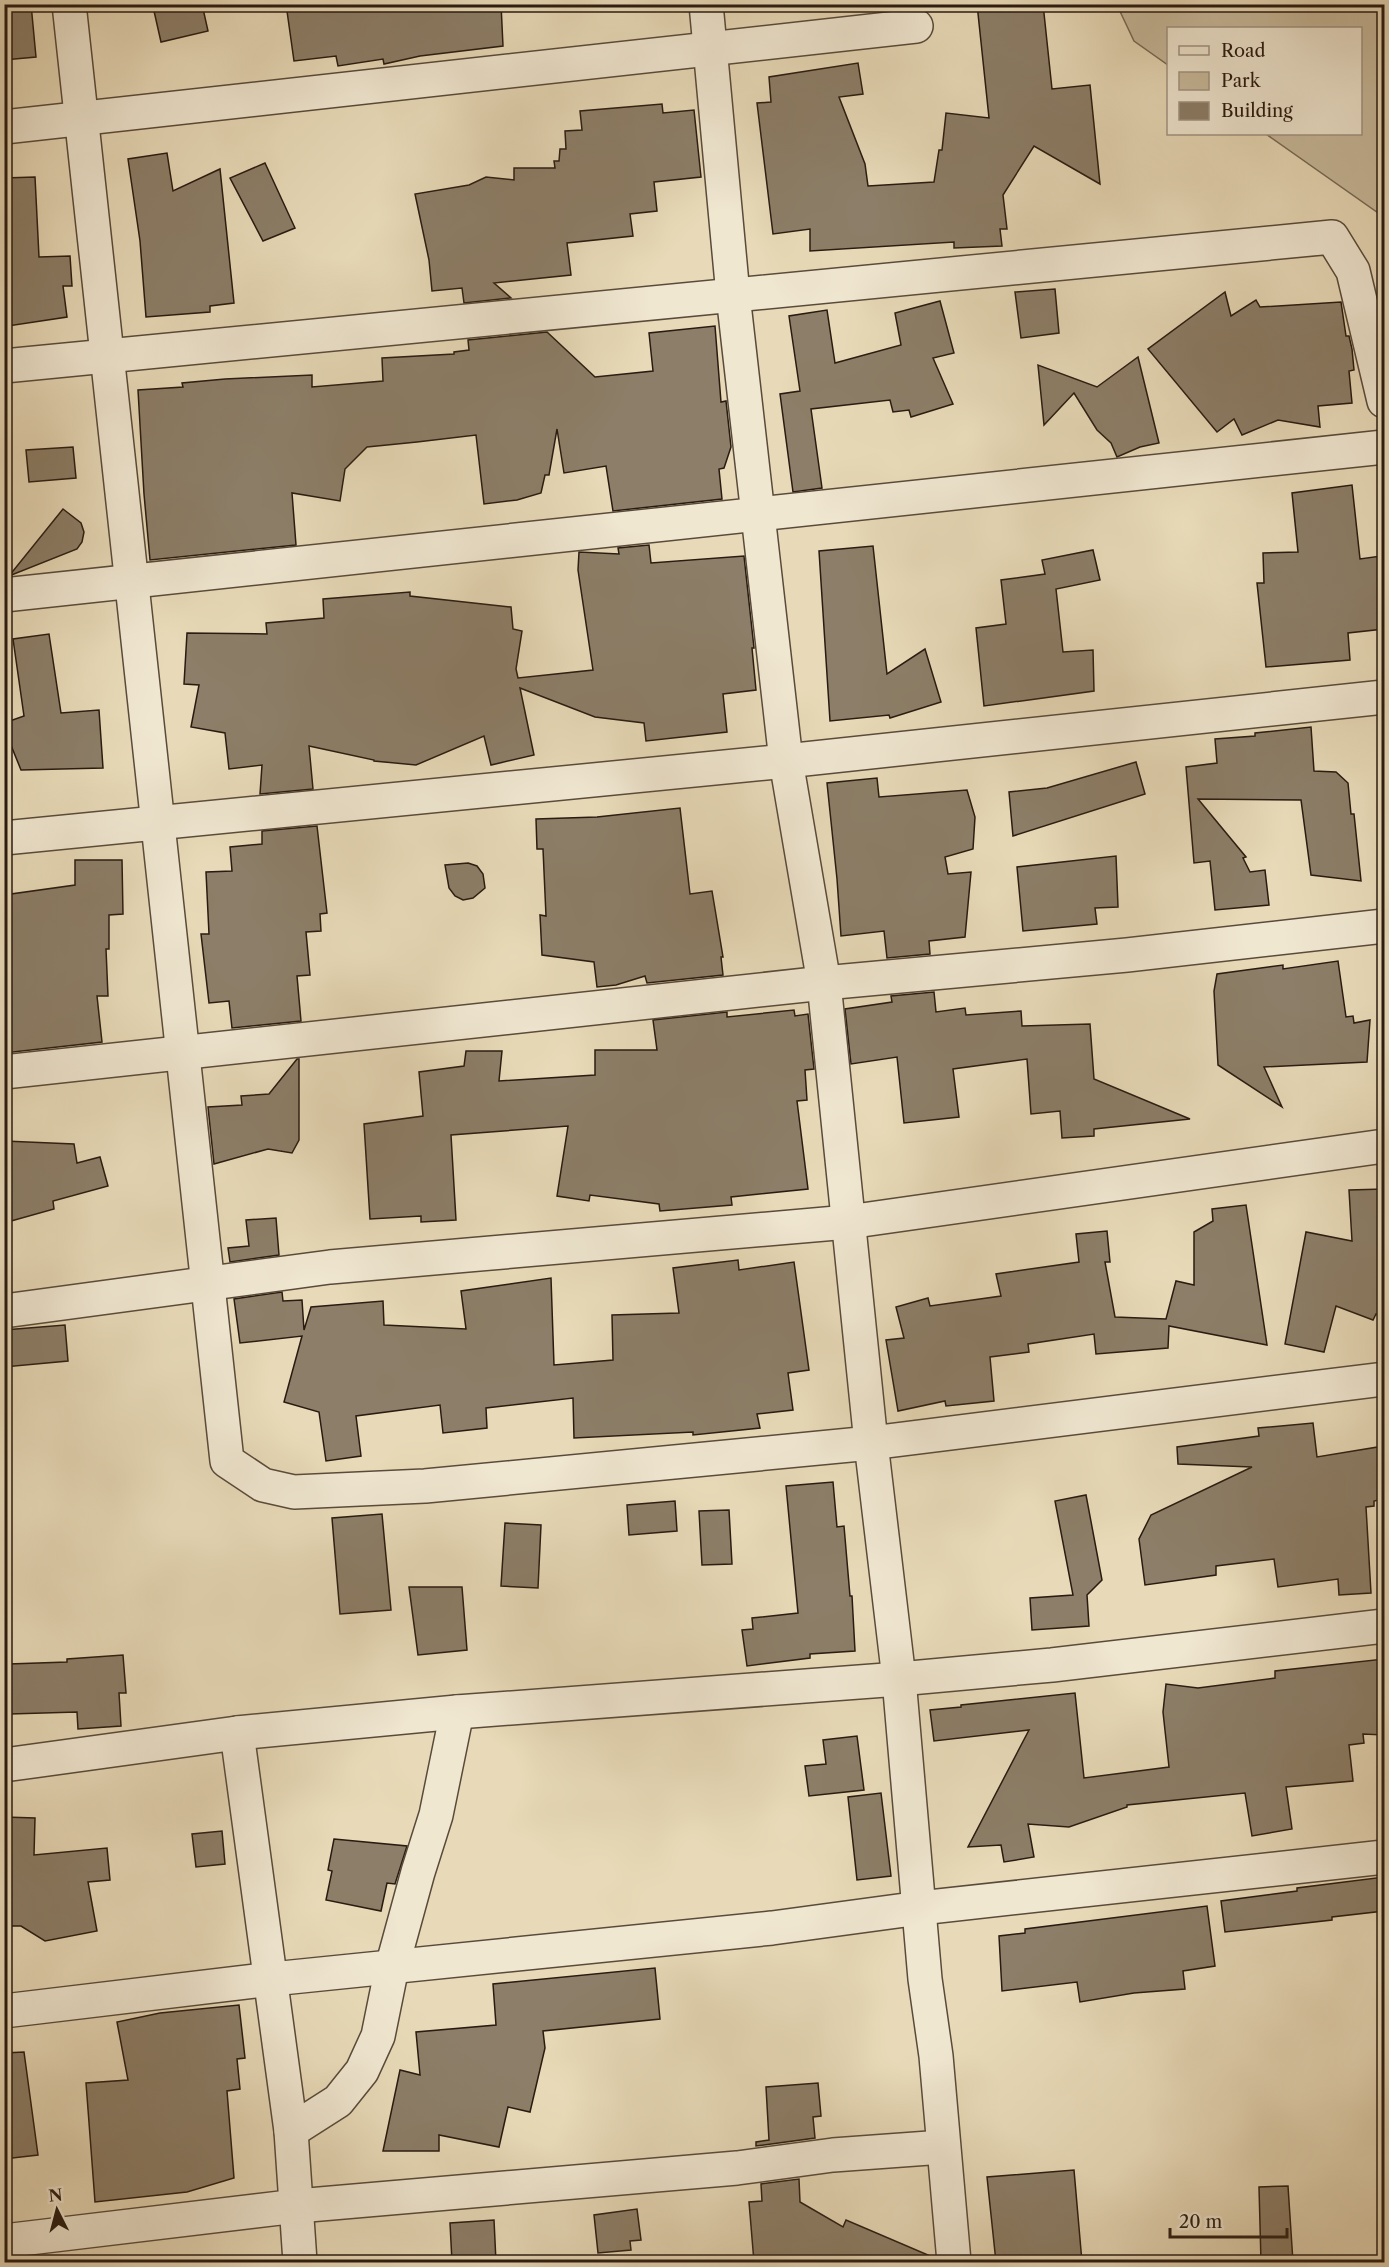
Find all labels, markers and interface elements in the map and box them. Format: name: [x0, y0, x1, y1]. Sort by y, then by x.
legend: [1167, 27, 1362, 135]
text: Road: [1221, 40, 1266, 62]
text: Park: [1221, 70, 1262, 92]
text: Building: [1221, 100, 1293, 122]
north arrow: [27, 2180, 87, 2240]
text: N: [47, 2184, 63, 2206]
scale bar: [1170, 2201, 1287, 2239]
text: 20 m: [1179, 2211, 1223, 2233]

